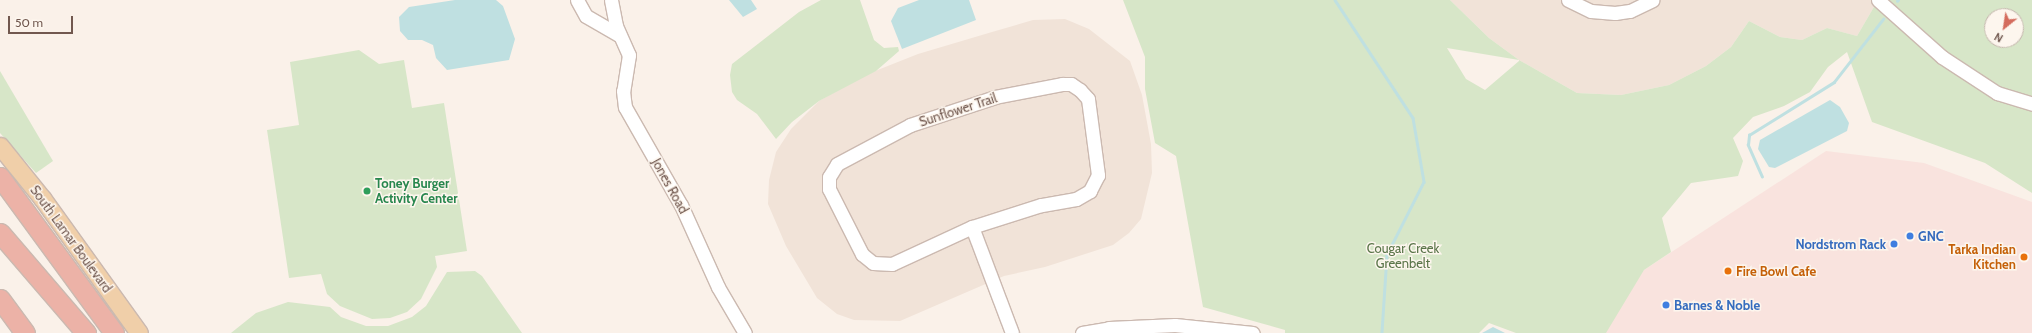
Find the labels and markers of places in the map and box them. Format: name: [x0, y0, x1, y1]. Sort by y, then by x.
place label: Toney Burger Activity Center: [375, 176, 457, 207]
marker: Toney Burger Activity Center: [362, 186, 372, 196]
place label: GNC: [1918, 228, 1944, 244]
marker: GNC: [1905, 231, 1915, 241]
place label: Nordstrom Rack: [1795, 236, 1886, 252]
marker: Nordstrom Rack: [1889, 239, 1899, 249]
place label: Tarka Indian Kitchen: [1948, 242, 2016, 273]
marker: Tarka Indian Kitchen: [2019, 252, 2029, 262]
place label: Fire Bowl Cafe: [1736, 263, 1816, 279]
marker: Fire Bowl Cafe: [1723, 266, 1733, 276]
place label: Barnes & Noble: [1674, 297, 1760, 313]
marker: Barnes & Noble: [1661, 300, 1671, 310]

